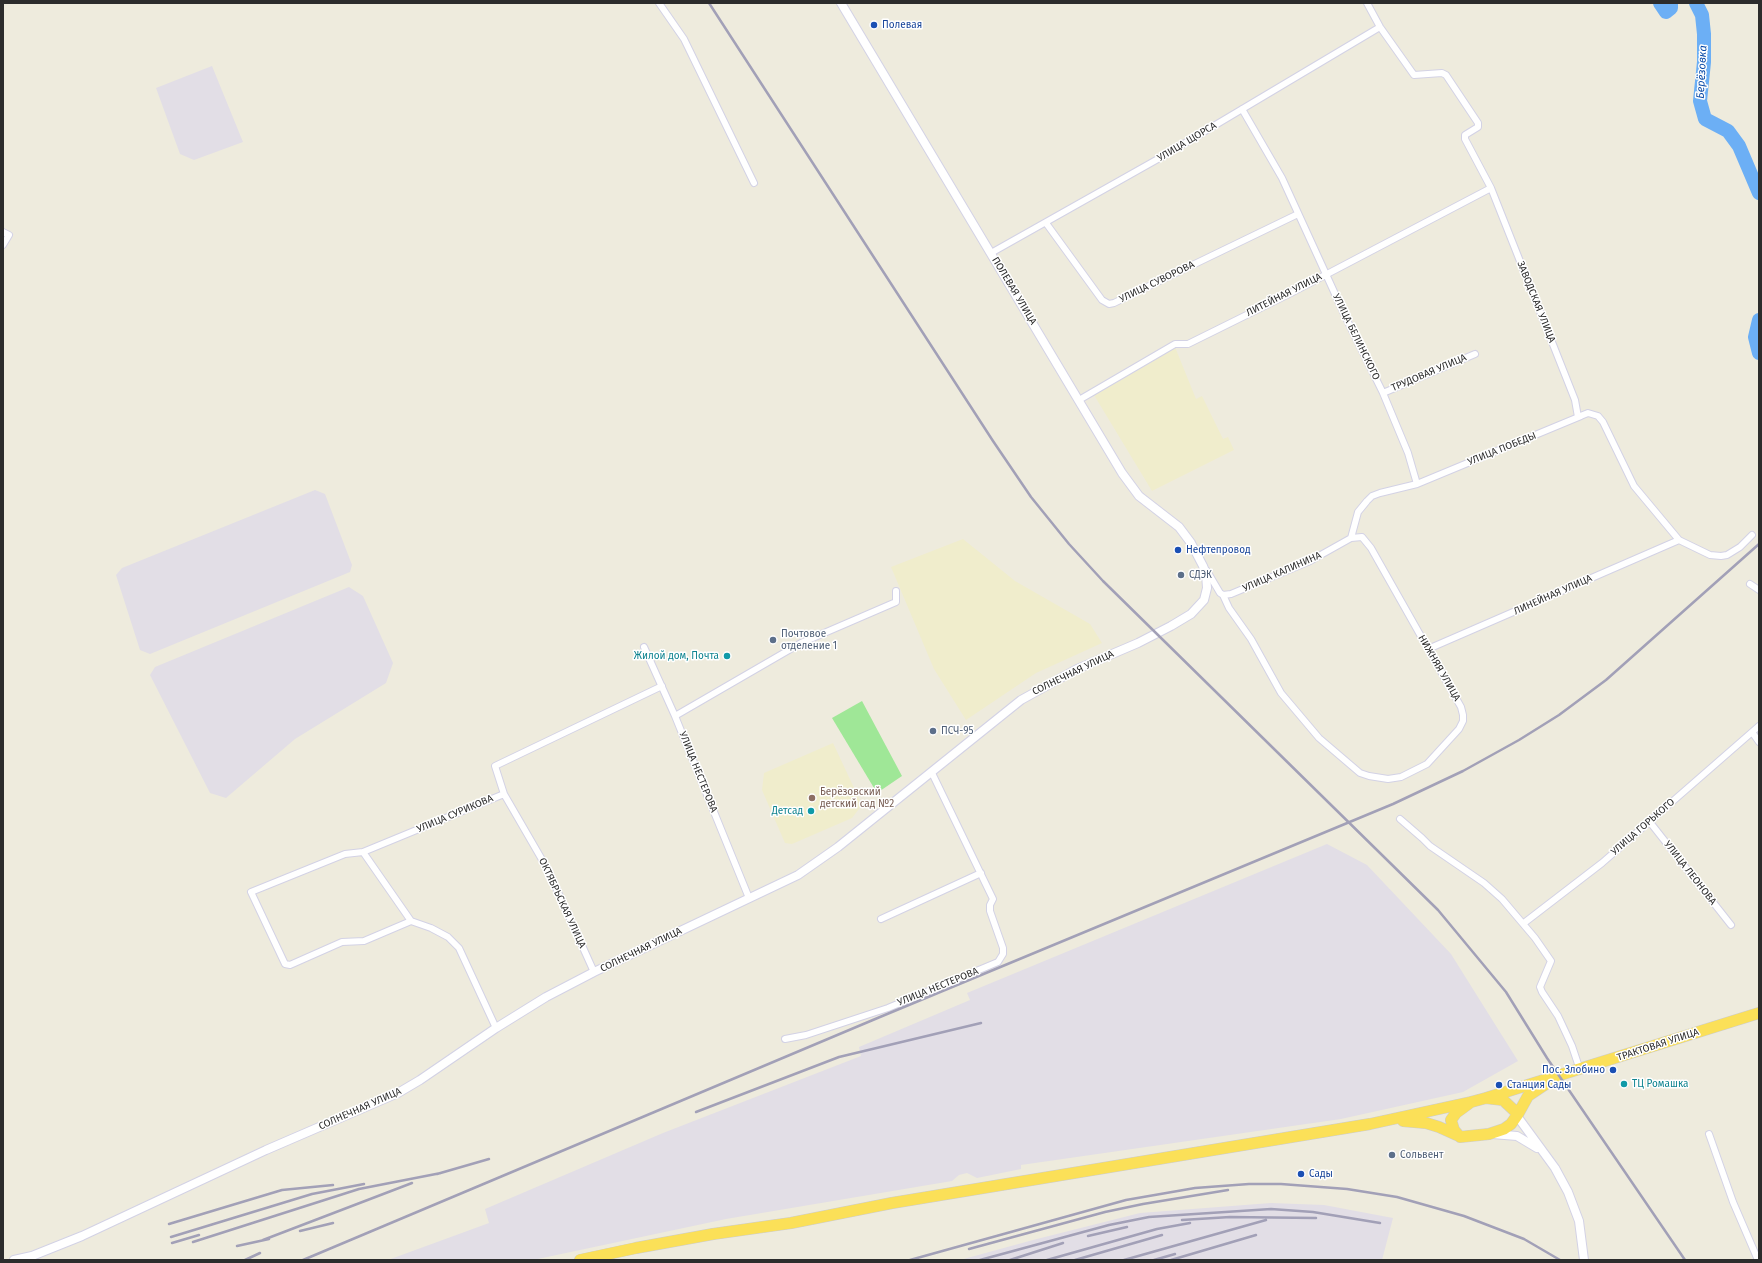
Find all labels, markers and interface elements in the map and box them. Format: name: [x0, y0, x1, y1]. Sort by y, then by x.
place label: Полевая: [882, 19, 922, 31]
marker: Полевая: [869, 20, 879, 30]
water label: Берёзовка: [1694, 45, 1710, 99]
street label: УЛИЦА ЩОРСА: [1155, 120, 1219, 164]
street label: ПОЛЕВАЯ УЛИЦА: [989, 255, 1039, 327]
street label: УЛИЦА СУВОРОВА: [1118, 259, 1196, 305]
street label: ЗАВОДСКАЯ УЛИЦА: [1514, 260, 1558, 344]
street label: ЛИТЕЙНАЯ УЛИЦА: [1244, 271, 1324, 319]
street label: УЛИЦА БЕЛИНСКОГО: [1330, 292, 1382, 382]
street label: ТРУДОВАЯ УЛИЦА: [1390, 352, 1468, 394]
street label: УЛИЦА ПОБЕДЫ: [1466, 430, 1538, 468]
place label: Нефтепровод: [1186, 544, 1250, 556]
marker: Нефтепровод: [1173, 545, 1183, 555]
street label: УЛИЦА КАЛИНИНА: [1241, 549, 1323, 595]
place label: СДЭК: [1189, 569, 1212, 581]
marker: СДЭК: [1176, 570, 1186, 580]
street label: ЛИНЕЙНАЯ УЛИЦА: [1512, 572, 1594, 618]
place label: Почтовое отделение 1: [781, 628, 837, 652]
street label: НИЖНЯЯ УЛИЦА: [1415, 633, 1463, 703]
marker: Почтовое отделение 1: [768, 635, 778, 645]
street label: СОЛНЕЧНАЯ УЛИЦА: [1030, 648, 1116, 698]
place label: Жилой дом, Почта: [634, 650, 719, 662]
marker: Жилой дом, Почта: [722, 651, 732, 661]
place label: ПСЧ-95: [941, 725, 974, 737]
marker: ПСЧ-95: [928, 726, 938, 736]
street label: УЛИЦА НЕСТЕРОВА: [676, 730, 720, 814]
place label: Берёзовский детский сад №2: [820, 786, 894, 810]
street label: УЛИЦА СУРИКОВА: [415, 793, 495, 835]
marker: Берёзовский детский сад №2: [807, 793, 817, 803]
street label: УЛИЦА ГОРЬКОГО: [1609, 796, 1677, 858]
place label: Детсад: [772, 805, 803, 817]
marker: Детсад: [806, 806, 816, 816]
street label: УЛИЦА ЛЕОНОВА: [1661, 839, 1719, 907]
street label: ОКТЯБРЬСКАЯ УЛИЦА: [536, 856, 588, 950]
street label: СОЛНЕЧНАЯ УЛИЦА: [598, 925, 684, 975]
street label: УЛИЦА НЕСТЕРОВА: [896, 965, 980, 1009]
street label: ТРАКТОВАЯ УЛИЦА: [1616, 1026, 1700, 1064]
place label: Пос. Злобино: [1542, 1064, 1605, 1076]
marker: Пос. Злобино: [1608, 1065, 1618, 1075]
place label: ТЦ Ромашка: [1632, 1078, 1688, 1090]
place label: Станция Сады: [1507, 1079, 1571, 1091]
marker: ТЦ Ромашка: [1619, 1079, 1629, 1089]
marker: Станция Сады: [1494, 1080, 1504, 1090]
street label: СОЛНЕЧНАЯ УЛИЦА: [317, 1085, 403, 1133]
place label: Сольвент: [1400, 1149, 1444, 1161]
marker: Сольвент: [1387, 1150, 1397, 1160]
place label: Сады: [1309, 1168, 1333, 1180]
marker: Сады: [1296, 1169, 1306, 1179]

